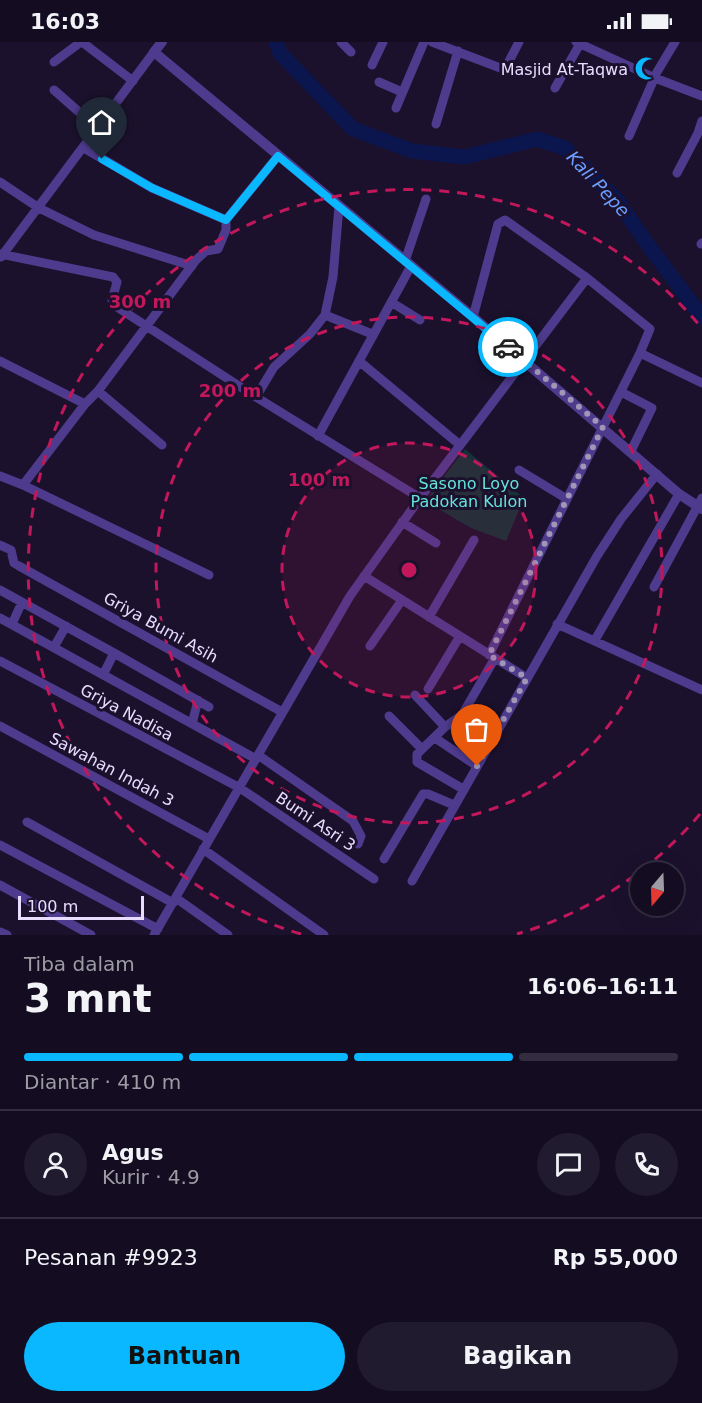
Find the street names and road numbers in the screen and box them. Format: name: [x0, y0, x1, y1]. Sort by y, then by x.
street label: Griya Bumi Asih: [100, 588, 221, 667]
street label: Griya Nadisa: [77, 680, 176, 745]
street label: Sawahan Indah 3: [46, 729, 177, 810]
street label: Bumi Asri 3: [272, 788, 359, 855]

